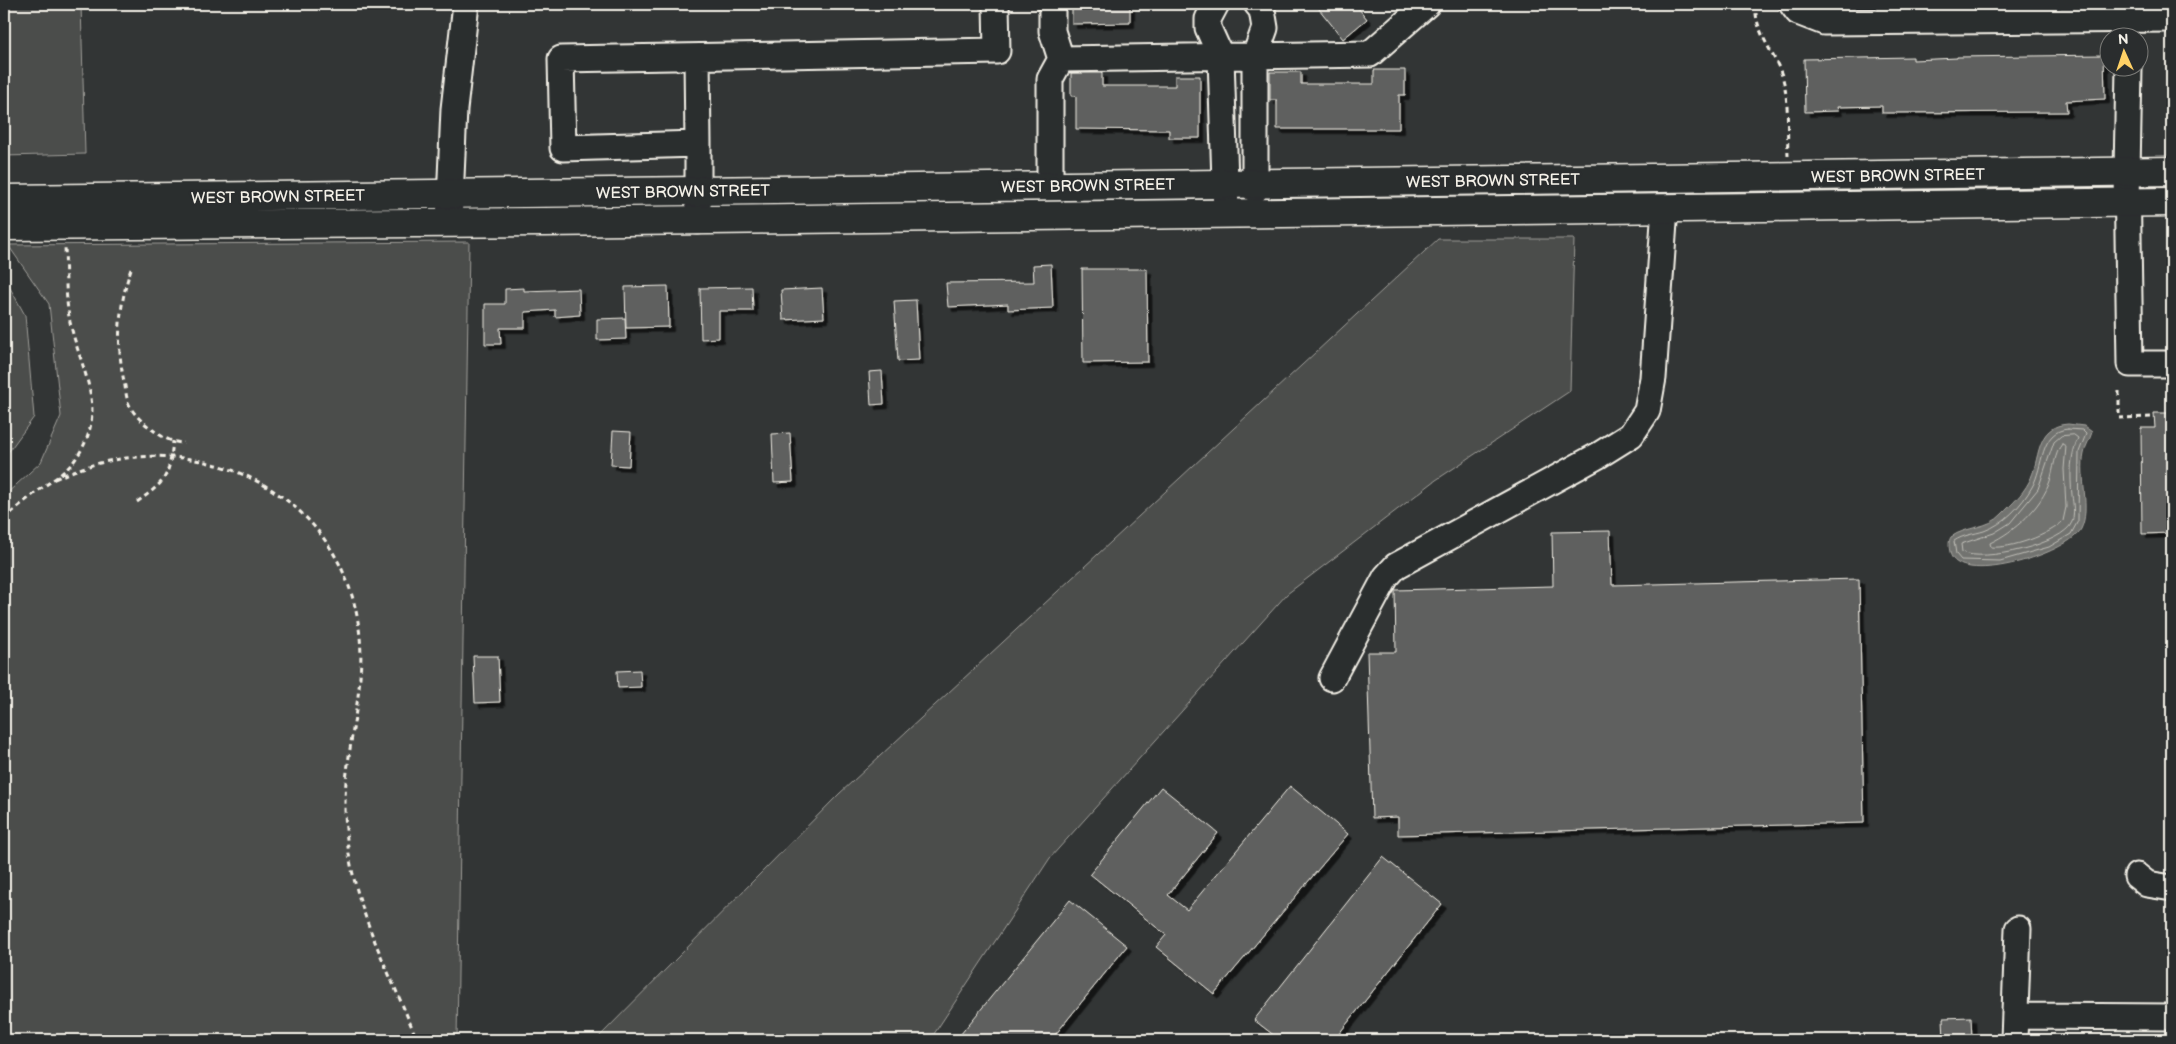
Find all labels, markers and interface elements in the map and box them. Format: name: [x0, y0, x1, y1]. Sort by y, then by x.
north arrow: [2098, 28, 2148, 78]
text: N: [2118, 31, 2129, 48]
street label: WEST BROWN STREET: [1811, 165, 1986, 188]
street label: WEST BROWN STREET: [1406, 170, 1581, 193]
street label: WEST BROWN STREET: [1001, 175, 1176, 198]
street label: WEST BROWN STREET: [596, 181, 771, 204]
street label: WEST BROWN STREET: [191, 186, 366, 209]

